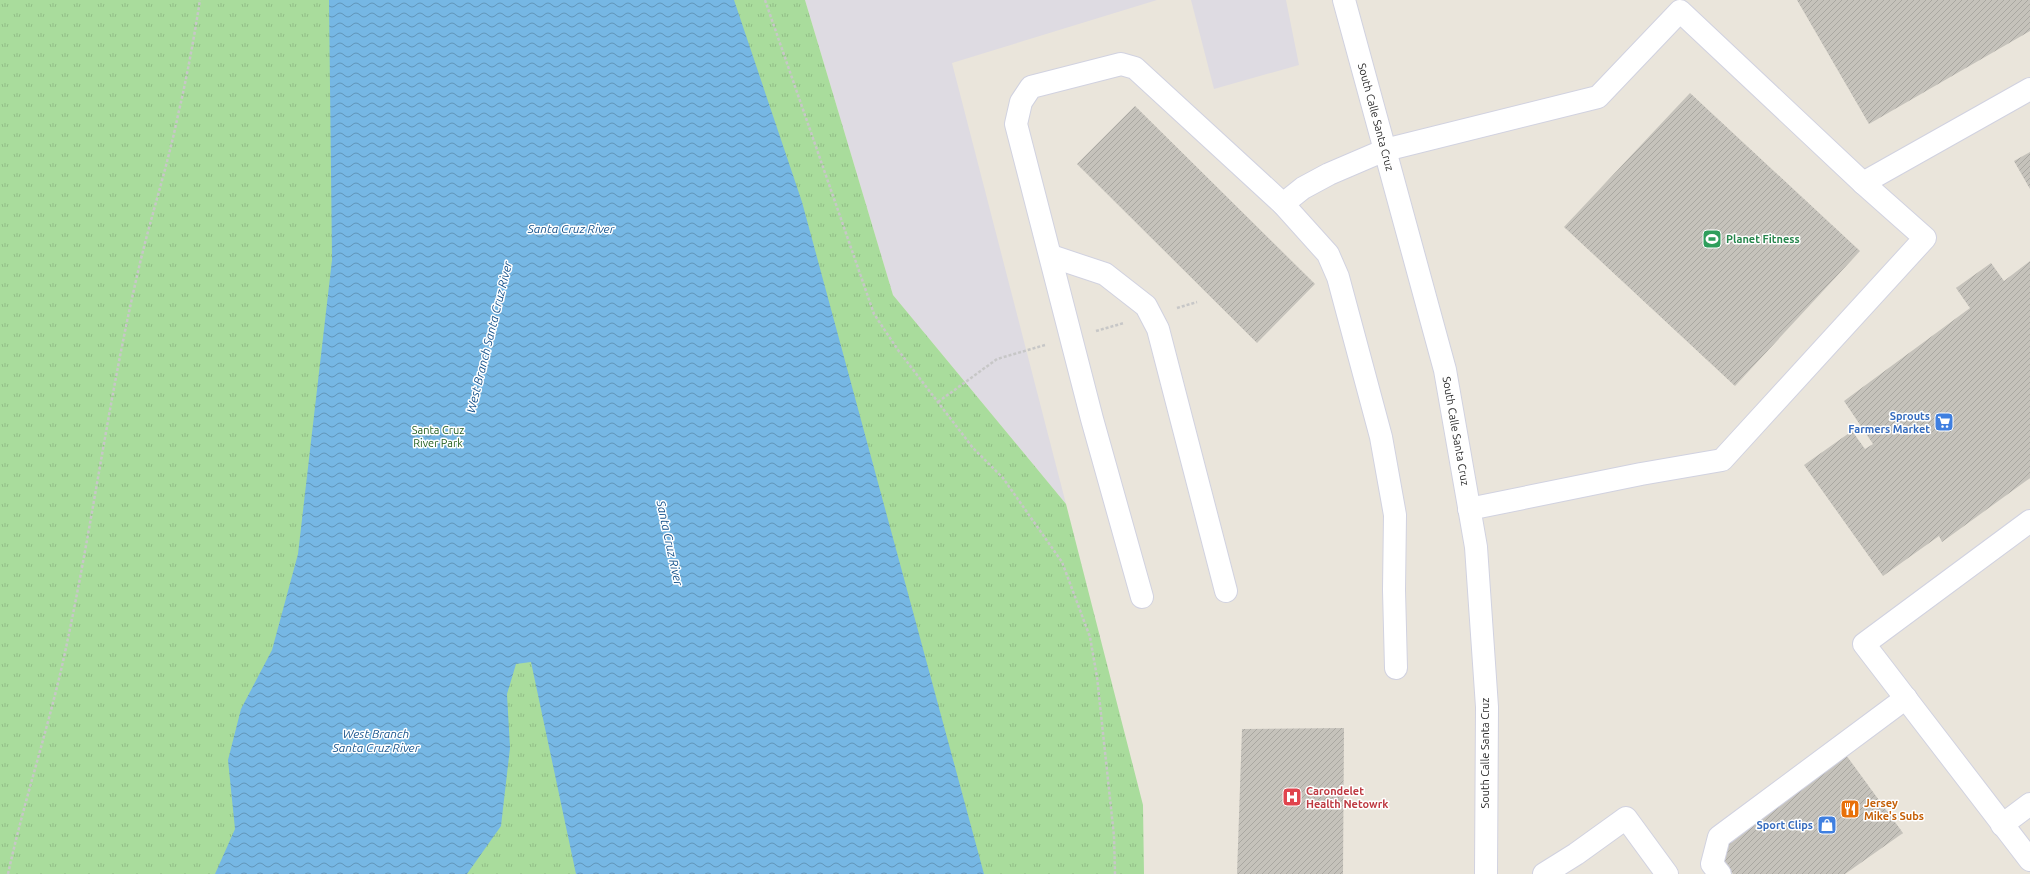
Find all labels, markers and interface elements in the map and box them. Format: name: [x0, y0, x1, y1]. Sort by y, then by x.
street label: South Calle Santa Cruz: [1356, 62, 1396, 172]
water label: Santa Cruz River: [527, 222, 615, 235]
sports icon: Planet Fitness: [1701, 228, 1723, 250]
place label: Planet Fitness: [1726, 233, 1800, 245]
water label: West Branch Santa Cruz River: [464, 259, 514, 414]
street label: South Calle Santa Cruz: [1440, 375, 1472, 487]
place label: Sprouts Farmers Market: [1848, 410, 1930, 435]
supermarket icon: Sprouts Farmers Market: [1933, 411, 1955, 433]
park label: Santa Cruz River Park: [412, 424, 464, 449]
water label: Santa Cruz River: [654, 498, 685, 587]
street label: South Calle Santa Cruz: [1479, 698, 1491, 808]
water label: West Branch Santa Cruz River: [332, 727, 420, 754]
place label: Carondelet Health Netowrk: [1306, 785, 1389, 810]
hospital icon: Carondelet Health Netowrk: [1281, 786, 1303, 808]
place label: Jersey Mike's Subs: [1864, 797, 1924, 822]
restaurant icon: Jersey Mike's Subs: [1839, 798, 1861, 820]
shop icon: Sport Clips: [1816, 814, 1838, 836]
place label: Sport Clips: [1756, 819, 1813, 831]

